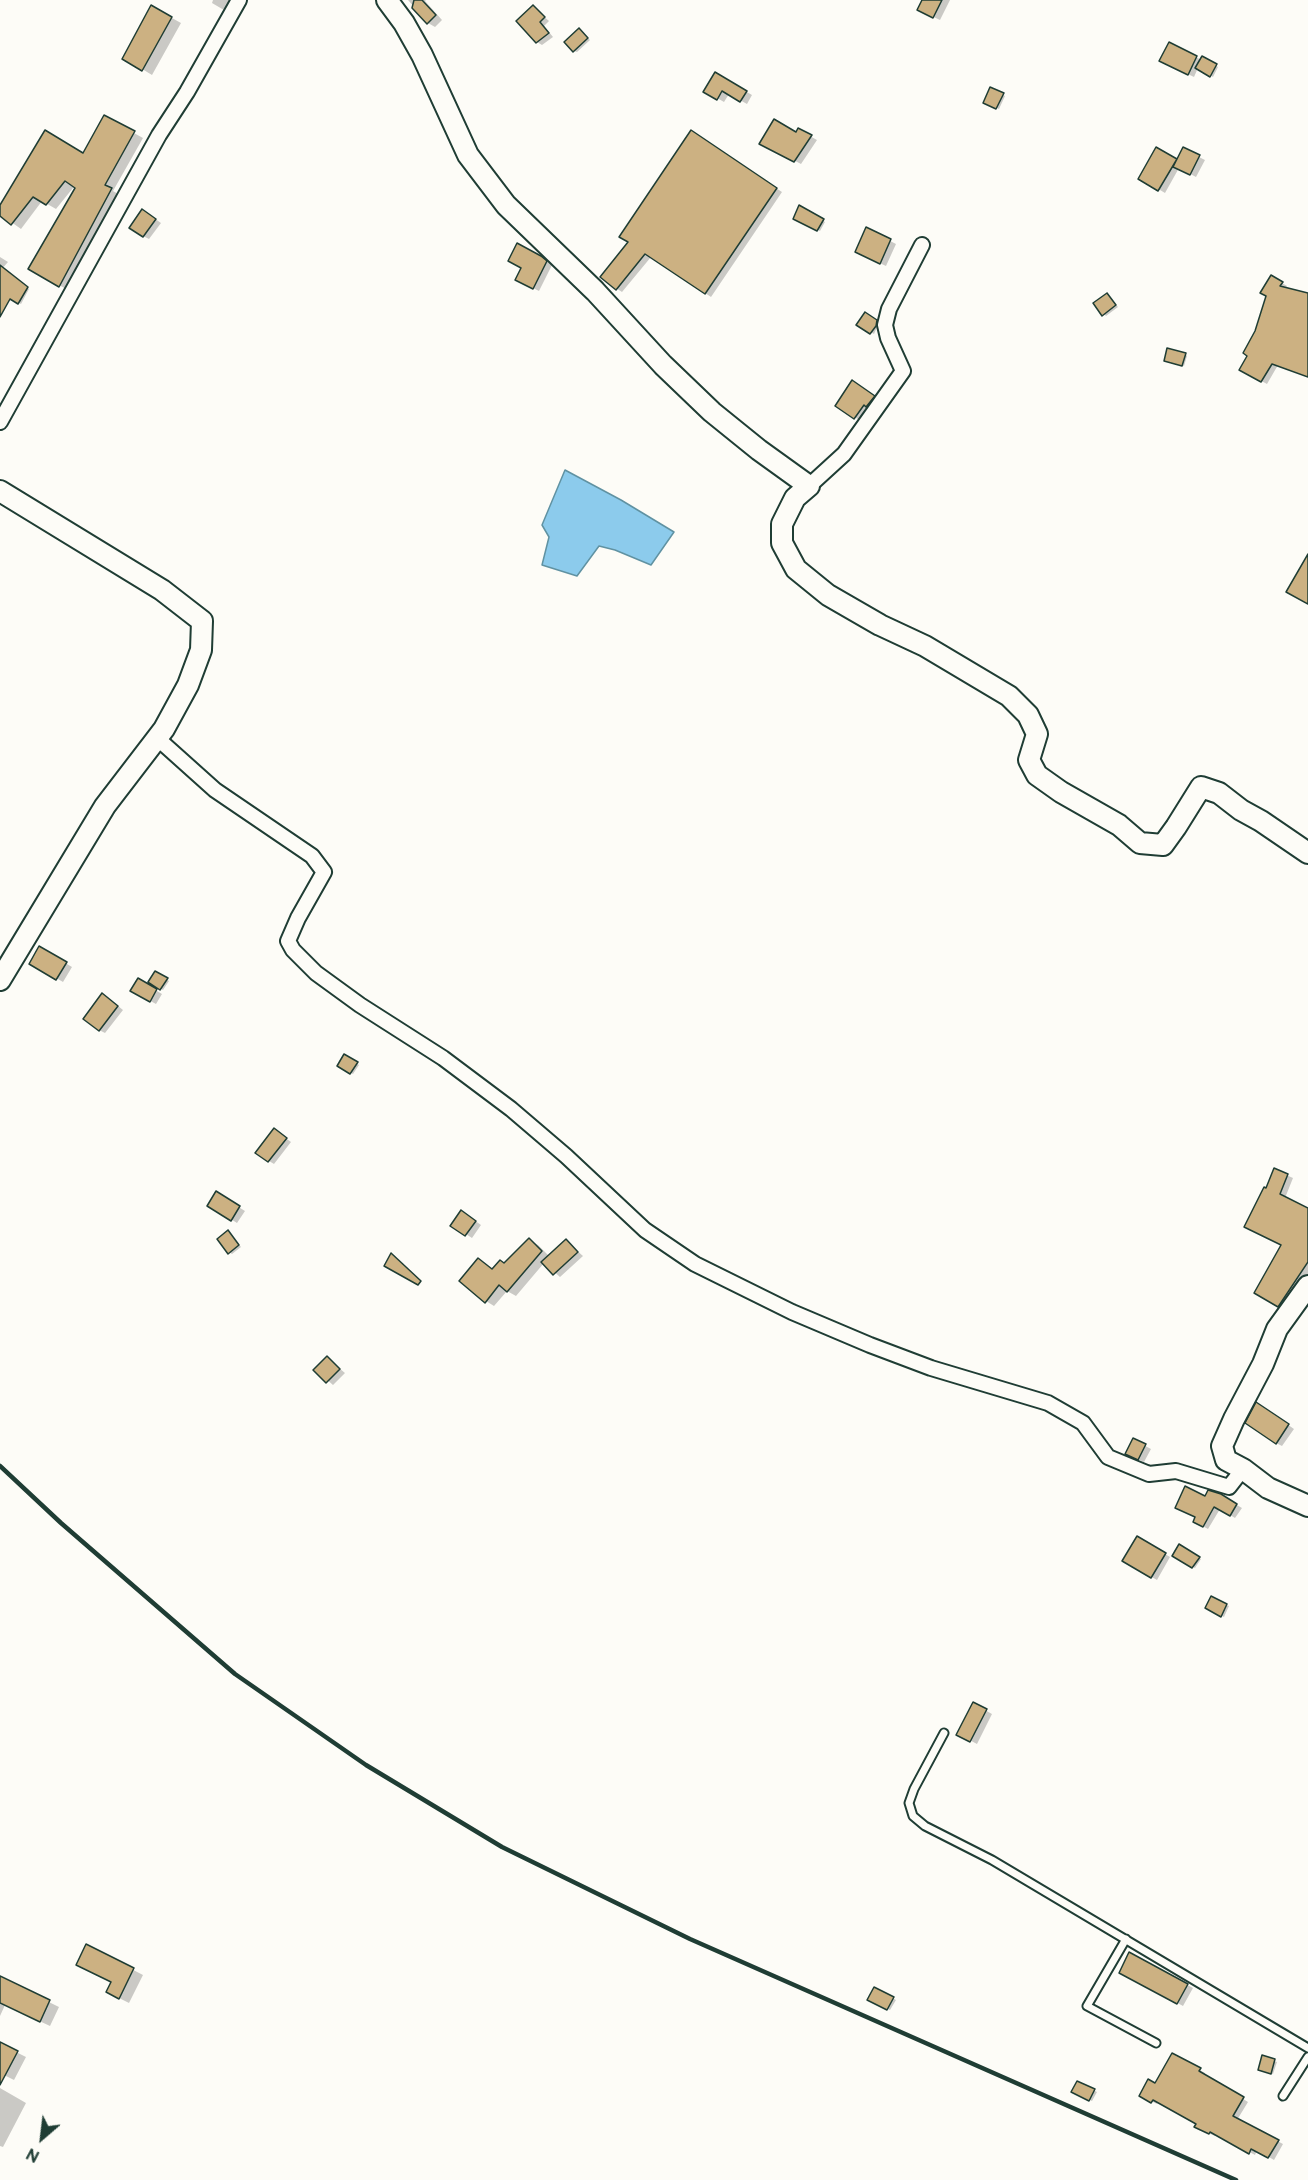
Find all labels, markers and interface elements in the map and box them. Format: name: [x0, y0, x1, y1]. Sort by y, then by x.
north arrow: [12, 2108, 72, 2168]
text: N: [24, 2143, 43, 2166]

